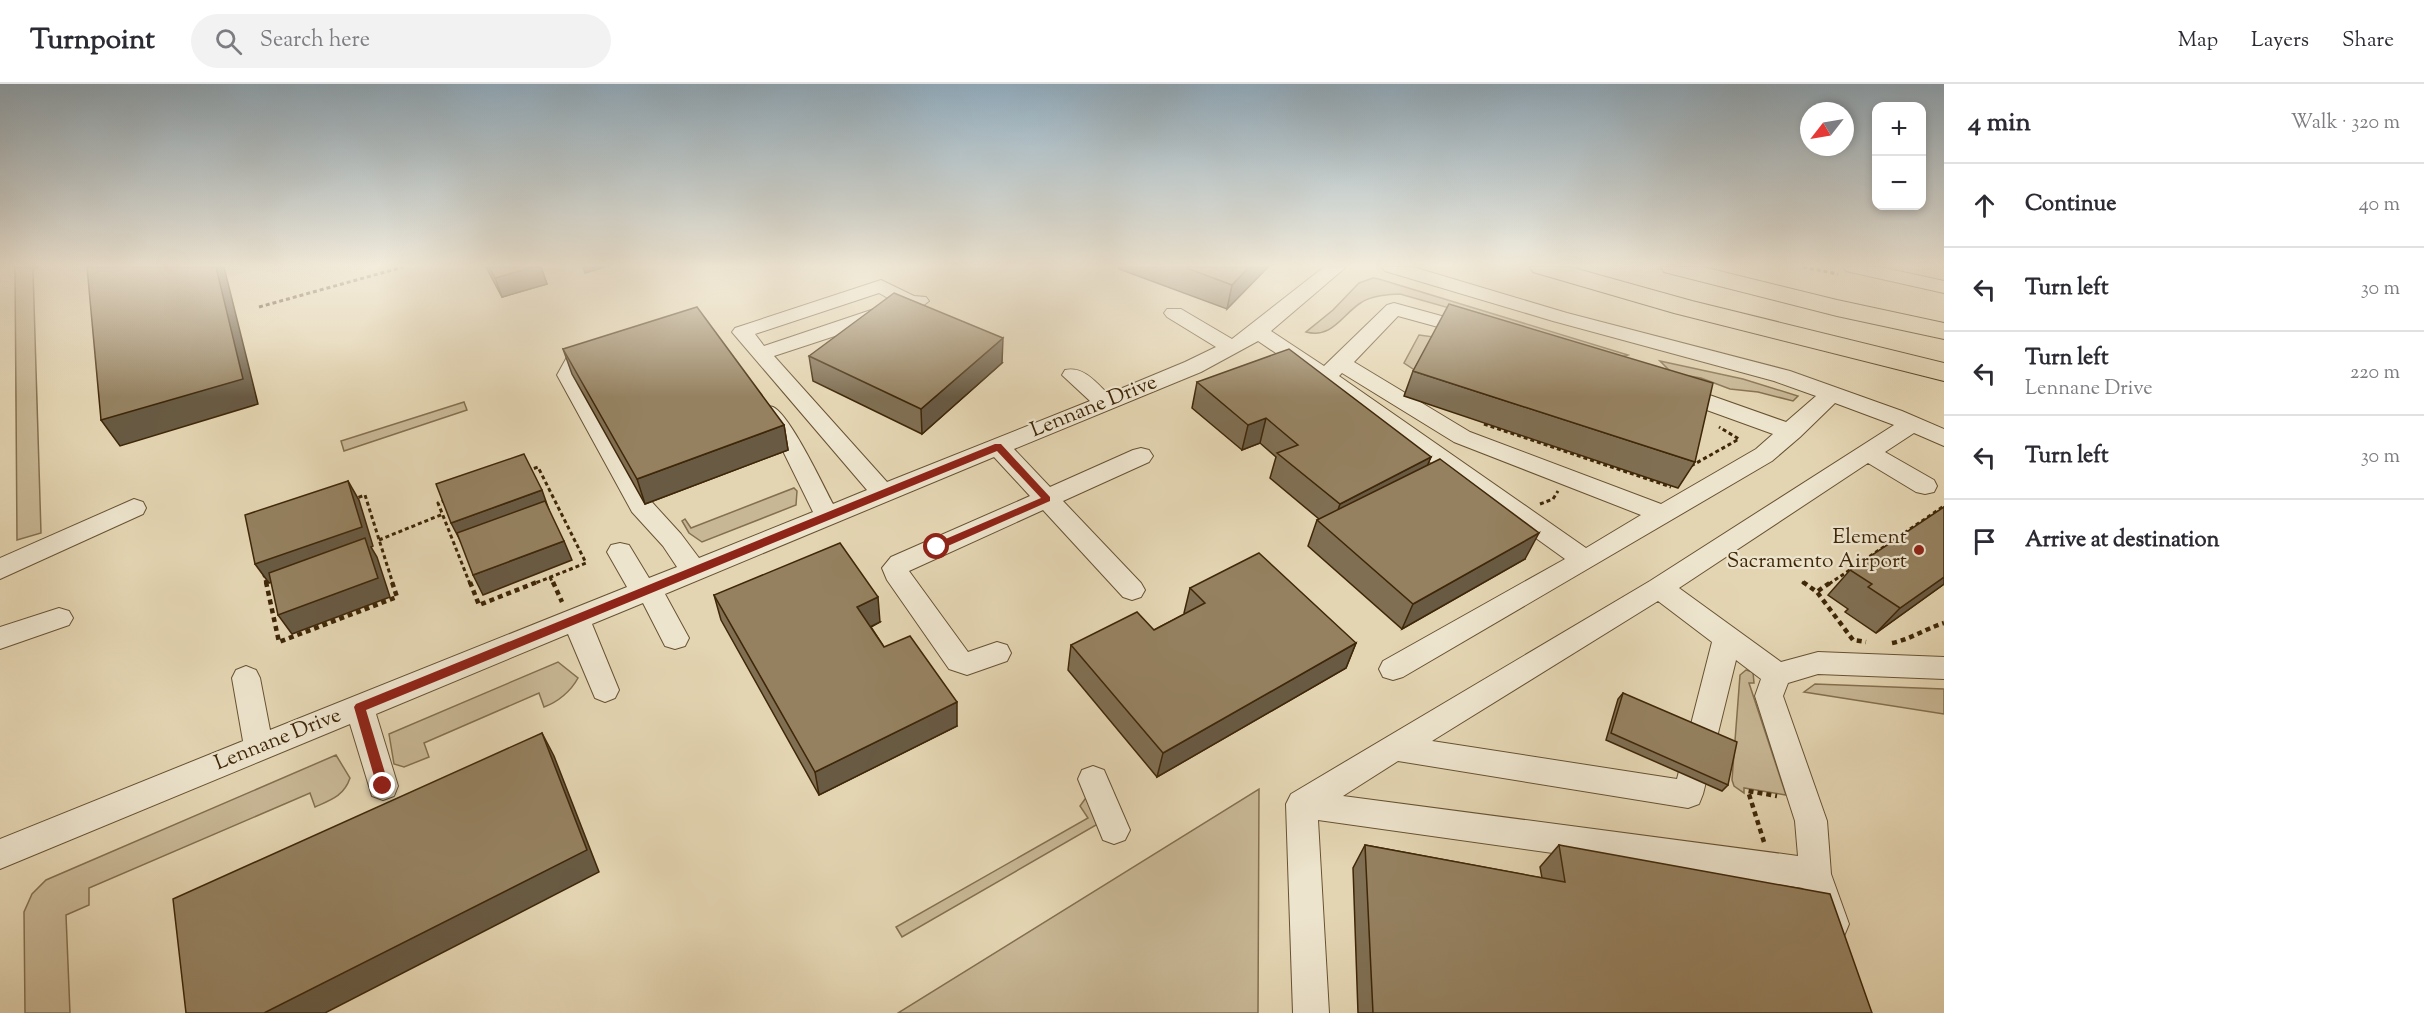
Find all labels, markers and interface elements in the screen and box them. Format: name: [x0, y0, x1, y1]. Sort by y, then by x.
search box: [191, 14, 611, 68]
text: Turnpoint: [30, 21, 155, 61]
icon: search: [212, 25, 245, 58]
text: Search here: [260, 25, 370, 57]
text: Map: [2178, 26, 2218, 56]
text: Layers: [2251, 26, 2309, 56]
text: Share: [2342, 26, 2394, 56]
north arrow: [1800, 102, 1854, 156]
map controls: [1872, 102, 1926, 210]
button: +: [1872, 102, 1926, 156]
text: 4 min: [1968, 105, 2031, 142]
text: Walk · 320 m: [2291, 109, 2400, 138]
button: −: [1872, 156, 1926, 210]
icon: ahead: [1968, 189, 2001, 222]
text: Continue: [2025, 189, 2116, 221]
text: 40 m: [2359, 191, 2400, 220]
icon: left: [1968, 273, 2001, 306]
text: Turn left: [2025, 273, 2108, 305]
text: 30 m: [2361, 275, 2400, 304]
text: Turn left: [2025, 343, 2108, 375]
icon: left: [1968, 357, 2001, 390]
text: 220 m: [2350, 359, 2400, 388]
street label: Lennane Drive: [1026, 368, 1162, 446]
text: Lennane Drive: [2025, 375, 2153, 404]
icon: left: [1968, 441, 2001, 474]
text: Turn left: [2025, 441, 2108, 473]
text: 30 m: [2361, 443, 2400, 472]
place label: Element Sacramento Airport: [1727, 523, 1907, 577]
icon: arrive: [1968, 525, 2001, 558]
text: Arrive at destination: [2025, 525, 2220, 557]
route start: [923, 533, 949, 559]
marker: Element Sacramento Airport: [1912, 543, 1926, 557]
street label: Lennane Drive: [210, 701, 346, 779]
route end: [369, 772, 395, 798]

